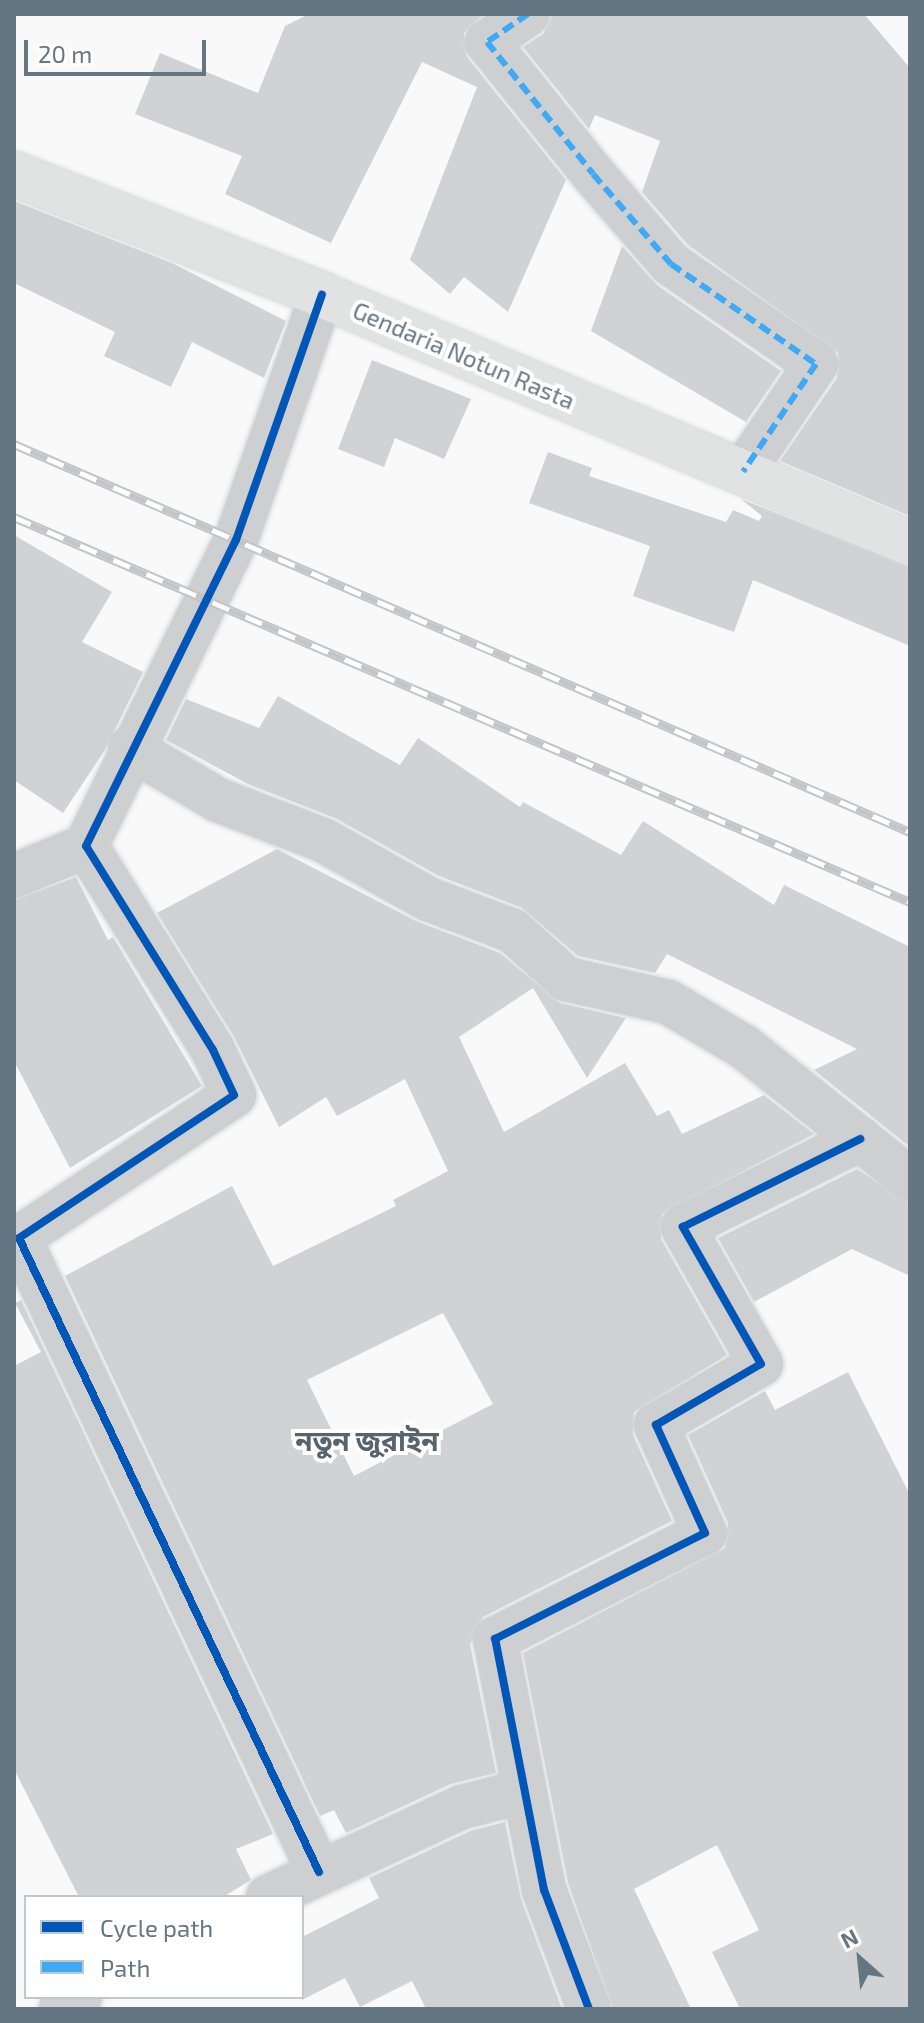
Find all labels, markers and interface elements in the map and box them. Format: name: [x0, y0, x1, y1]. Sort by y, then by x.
scale bar: [28, 24, 210, 74]
text: 20 m: [38, 39, 92, 68]
street label: Gendaria Notun Rasta: [349, 295, 579, 415]
district label: নতুন জুরাইন: [295, 1423, 439, 1457]
legend: [24, 1895, 304, 1999]
text: Cycle path: [100, 1913, 213, 1942]
north arrow: [820, 1919, 900, 1999]
text: N: [836, 1922, 862, 1953]
text: Path: [100, 1953, 150, 1982]

